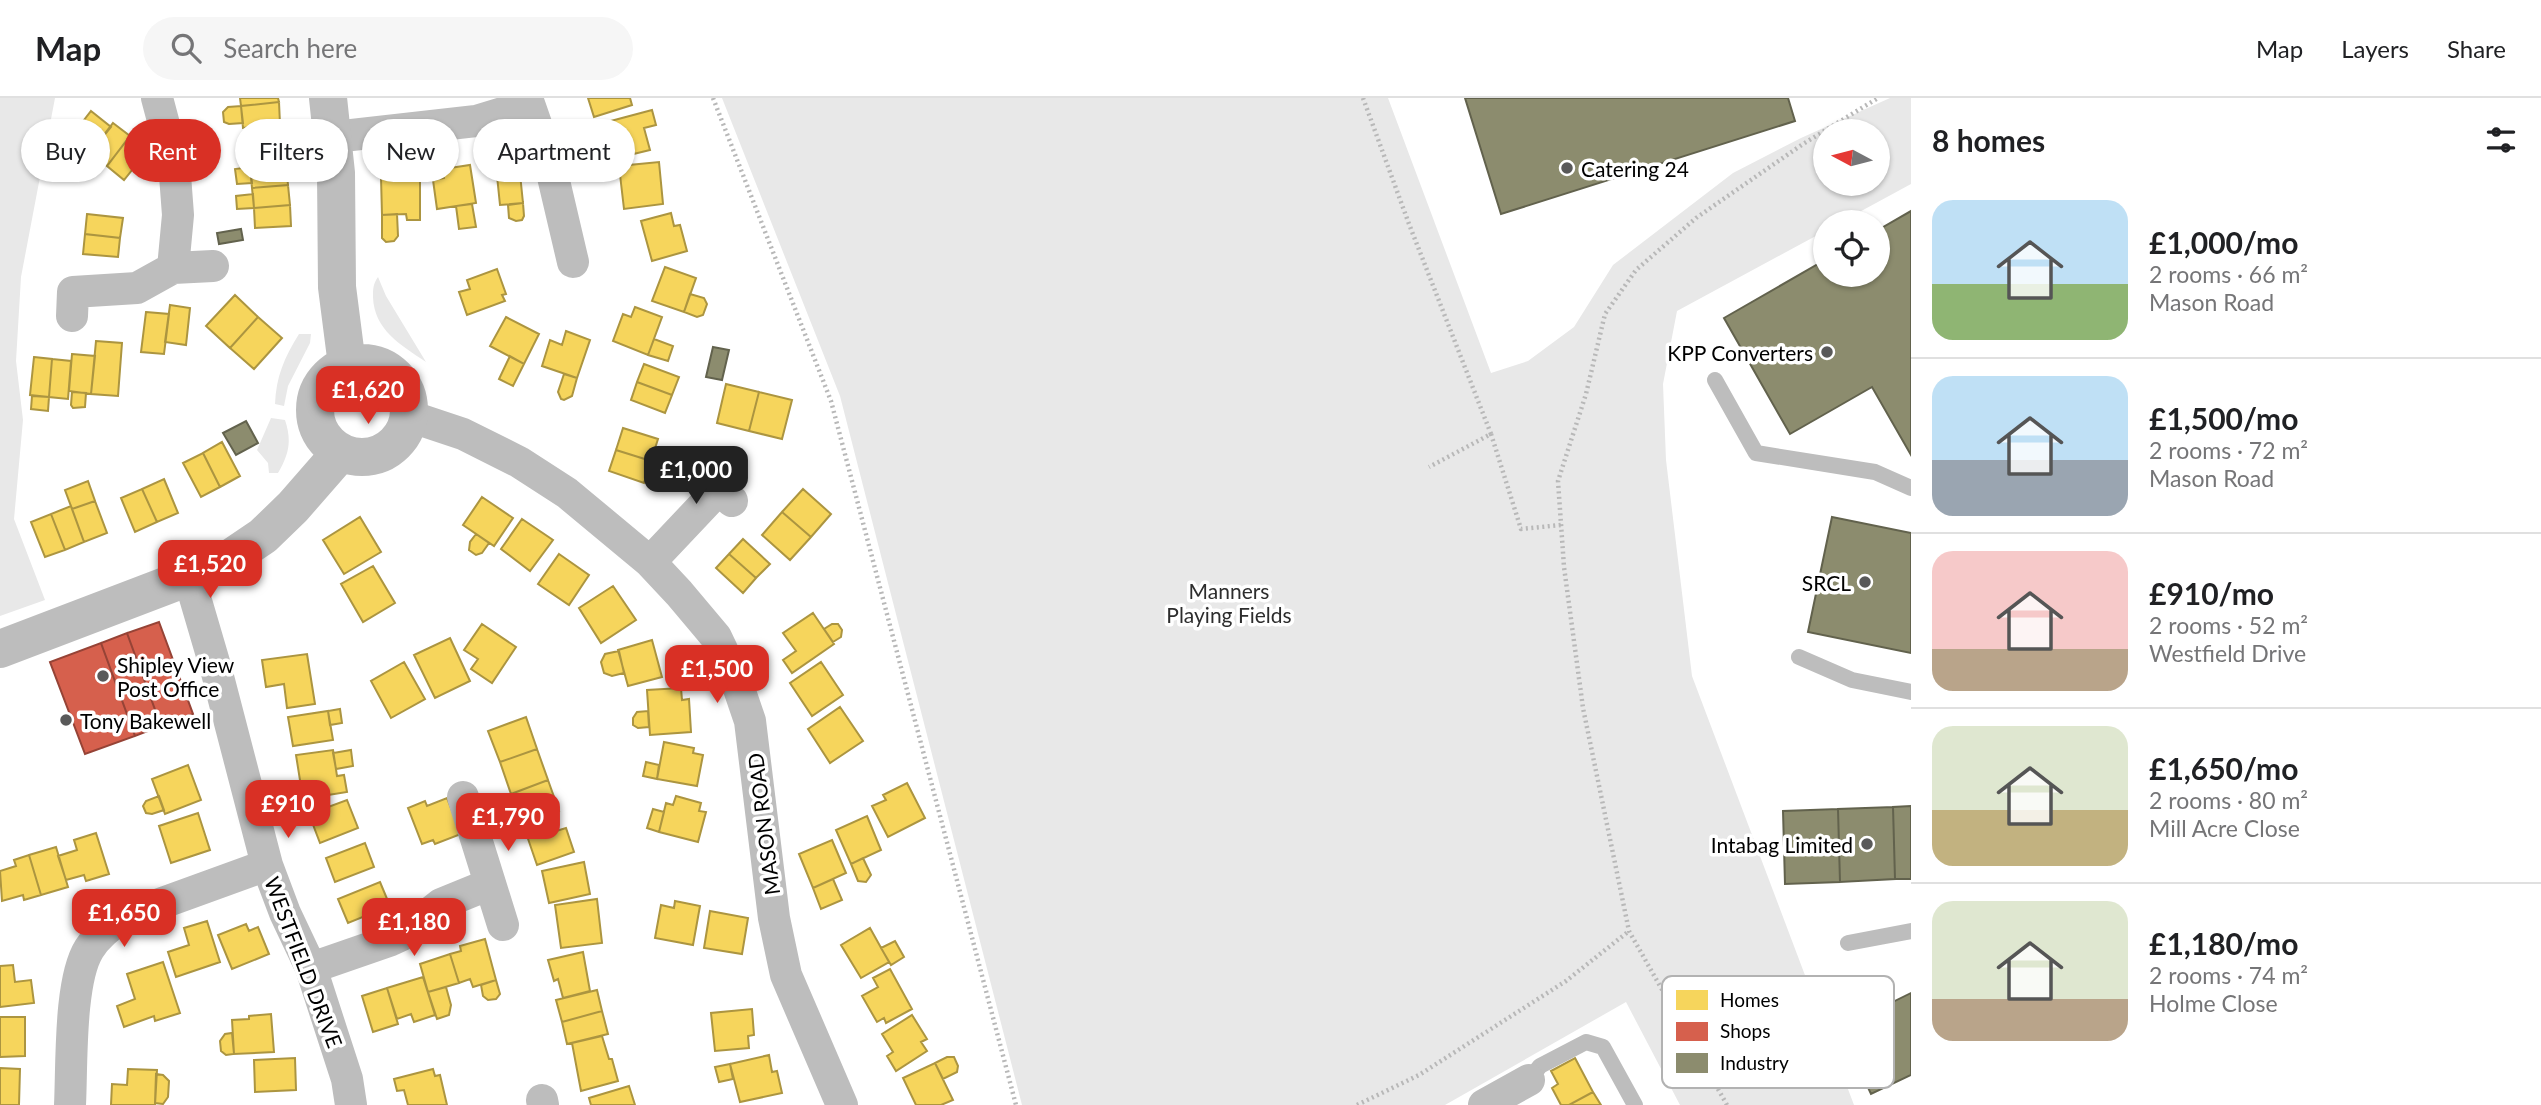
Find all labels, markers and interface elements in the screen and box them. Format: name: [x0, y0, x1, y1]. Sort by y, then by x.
search box: [143, 17, 633, 80]
text: Map: [35, 28, 101, 68]
icon: search: [167, 29, 205, 67]
text: Search here: [223, 32, 357, 64]
text: Map: [2256, 34, 2303, 63]
text: Layers: [2341, 34, 2409, 63]
text: Share: [2447, 34, 2506, 63]
chip: Buy: [21, 119, 110, 182]
chip: Rent: [124, 119, 221, 182]
chip: Filters: [235, 119, 348, 182]
chip: New: [362, 119, 459, 182]
chip: Apartment: [473, 119, 635, 182]
north arrow: [1813, 119, 1890, 196]
map controls: [1813, 119, 1890, 287]
icon: filters: [2482, 121, 2520, 159]
text: 8 homes: [1932, 122, 2045, 158]
place label: Catering 24: [1581, 156, 1689, 181]
marker: Catering 24: [1559, 160, 1575, 176]
button: locate: [1813, 210, 1890, 287]
text: £1,000/mo: [2149, 224, 2298, 260]
icon: home: [1988, 228, 2072, 312]
text: 2 rooms · 66 m²: [2149, 260, 2308, 288]
text: Mason Road: [2149, 288, 2274, 316]
place label: KPP Converters: [1667, 340, 1813, 365]
marker: KPP Converters: [1819, 344, 1835, 360]
pin: £1,620: [311, 366, 425, 426]
text: £1,620: [332, 375, 404, 403]
text: £1,500/mo: [2149, 400, 2298, 436]
icon: home: [1988, 404, 2072, 488]
text: 2 rooms · 72 m²: [2149, 436, 2308, 464]
pin: £1,000: [639, 446, 753, 506]
text: £1,000: [660, 455, 732, 483]
text: Mason Road: [2149, 464, 2274, 492]
pin: £1,520: [153, 540, 267, 600]
text: £1,520: [174, 549, 246, 577]
place label: SRCL: [1802, 570, 1851, 595]
marker: SRCL: [1857, 574, 1873, 590]
text: £910/mo: [2149, 575, 2274, 611]
park label: Manners Playing Fields: [1166, 578, 1292, 627]
icon: home: [1988, 579, 2072, 663]
text: 2 rooms · 52 m²: [2149, 611, 2308, 639]
text: Westfield Drive: [2149, 639, 2306, 667]
pin: £1,500: [660, 646, 774, 705]
place label: Shipley View Post Office: [117, 652, 235, 701]
text: £1,500: [681, 654, 753, 682]
marker: Shipley View Post Office: [95, 668, 111, 684]
place label: Tony Bakewell: [80, 708, 211, 733]
marker: Tony Bakewell: [58, 712, 74, 728]
text: £1,650/mo: [2149, 750, 2298, 786]
street label: MASON ROAD: [742, 752, 784, 896]
icon: home: [1988, 754, 2072, 838]
pin: £910: [247, 780, 329, 840]
text: 2 rooms · 80 m²: [2149, 786, 2308, 814]
text: £910: [261, 789, 315, 817]
pin: £1,790: [451, 794, 565, 853]
text: £1,790: [472, 802, 544, 830]
text: Mill Acre Close: [2149, 814, 2300, 842]
place label: Intabag Limited: [1711, 832, 1853, 857]
marker: Intabag Limited: [1859, 836, 1875, 852]
street label: WESTFIELD DRIVE: [260, 873, 348, 1051]
pin: £1,650: [67, 890, 181, 949]
text: £1,650: [88, 898, 160, 926]
pin: £1,180: [357, 898, 471, 958]
text: £1,180: [378, 907, 450, 935]
text: £1,180/mo: [2149, 925, 2298, 961]
icon: home: [1988, 929, 2072, 1013]
text: 2 rooms · 74 m²: [2149, 961, 2308, 989]
legend: [1662, 976, 1894, 1088]
text: Homes: [1720, 988, 1779, 1011]
text: Holme Close: [2149, 989, 2278, 1017]
text: Shops: [1720, 1019, 1770, 1042]
text: Industry: [1720, 1051, 1789, 1074]

